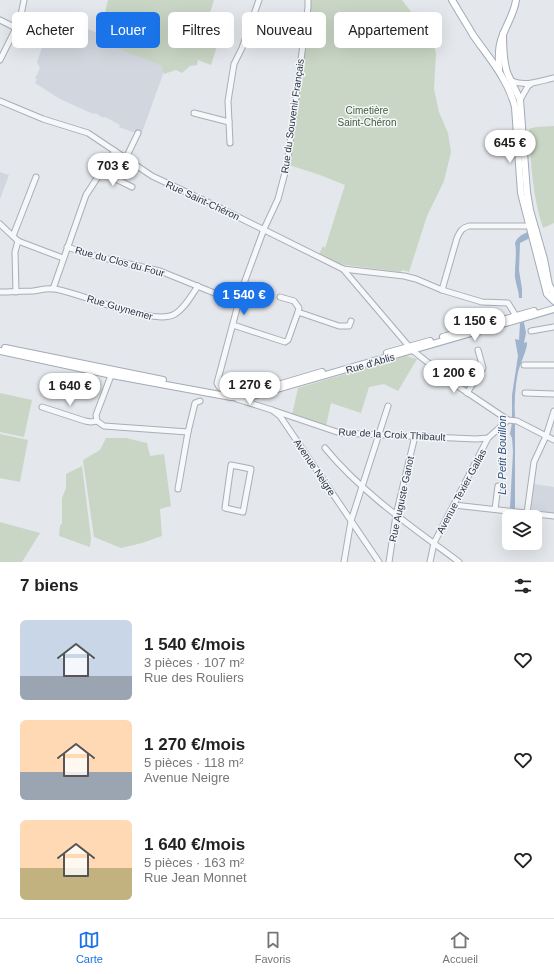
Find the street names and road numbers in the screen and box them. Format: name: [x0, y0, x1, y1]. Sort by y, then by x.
street label: Rue du Souvenir Français: [279, 58, 306, 174]
street label: Rue Saint-Chéron: [164, 179, 241, 222]
street label: Rue du Clos du Four: [74, 244, 166, 279]
street label: Rue Guynemer: [86, 293, 155, 322]
street label: Rue d'Ablis: [344, 351, 396, 376]
street label: Rue de la Croix Thibault: [338, 426, 446, 443]
street label: Avenue Neigre: [292, 437, 338, 498]
street label: Avenue Texier Gallas: [434, 447, 488, 535]
street label: Rue Auguste Ganot: [387, 455, 416, 543]

